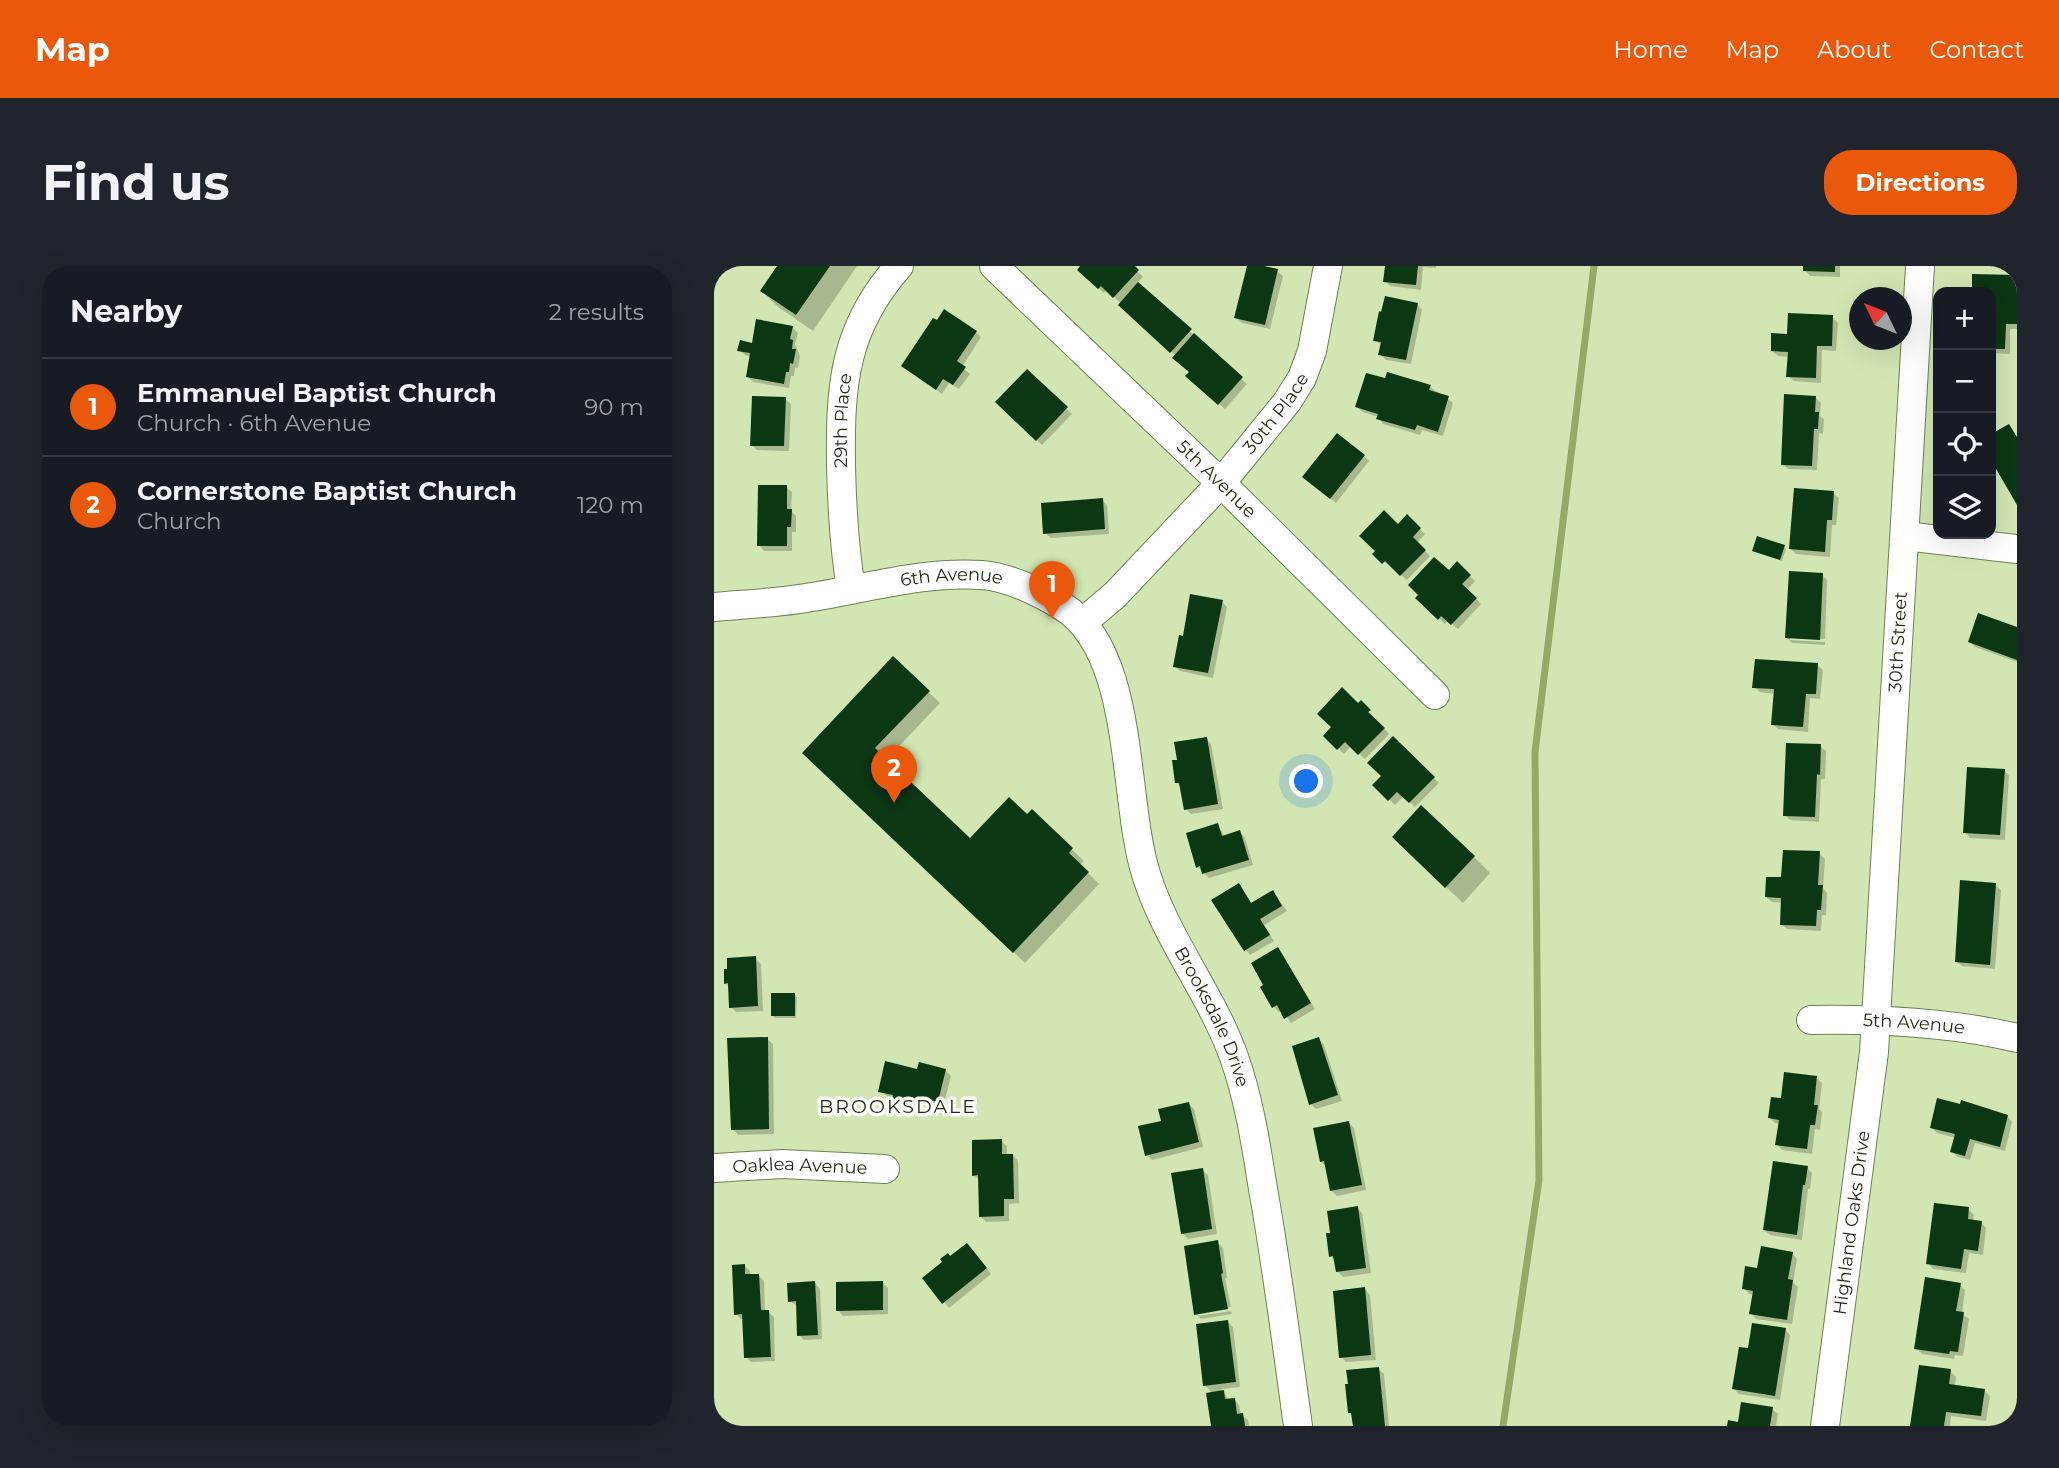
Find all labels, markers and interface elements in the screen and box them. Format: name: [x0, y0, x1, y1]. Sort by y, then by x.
text: Map: [35, 29, 110, 69]
text: Home: [1613, 35, 1688, 64]
text: Map: [1726, 35, 1779, 64]
text: About: [1817, 35, 1891, 64]
text: Contact: [1929, 35, 2024, 64]
button: Directions: [1824, 150, 2017, 215]
text: Find us: [42, 153, 230, 212]
north arrow: [1849, 287, 1912, 350]
map controls: [1933, 287, 1996, 539]
button: +: [1933, 287, 1996, 350]
text: Nearby: [70, 293, 182, 330]
text: 2 results: [549, 298, 644, 326]
button: −: [1933, 350, 1996, 413]
street label: 30th Place: [1238, 369, 1314, 458]
street label: 29th Place: [830, 371, 857, 468]
text: Emmanuel Baptist Church: [137, 377, 497, 409]
text: 1: [88, 393, 98, 421]
text: 90 m: [584, 393, 644, 421]
text: Church · 6th Avenue: [137, 409, 371, 437]
button: locate: [1933, 413, 1996, 476]
street label: 5th Avenue: [1172, 436, 1261, 523]
text: Cornerstone Baptist Church: [137, 475, 517, 507]
button: layers: [1933, 476, 1996, 539]
text: 2: [86, 491, 100, 519]
text: 120 m: [577, 491, 644, 519]
text: Church: [137, 507, 222, 535]
pin: 1: [1029, 561, 1075, 619]
street label: 6th Avenue: [899, 563, 1005, 591]
street label: 30th Street: [1884, 591, 1912, 693]
pin: 2: [871, 745, 917, 803]
your location: [1289, 764, 1323, 798]
street label: Brooksdale Drive: [1169, 943, 1254, 1089]
street label: 5th Avenue: [1862, 1009, 1966, 1039]
district label: BROOKSDALE: [819, 1095, 977, 1118]
street label: Highland Oaks Drive: [1829, 1129, 1875, 1316]
street label: Oaklea Avenue: [732, 1153, 868, 1179]

